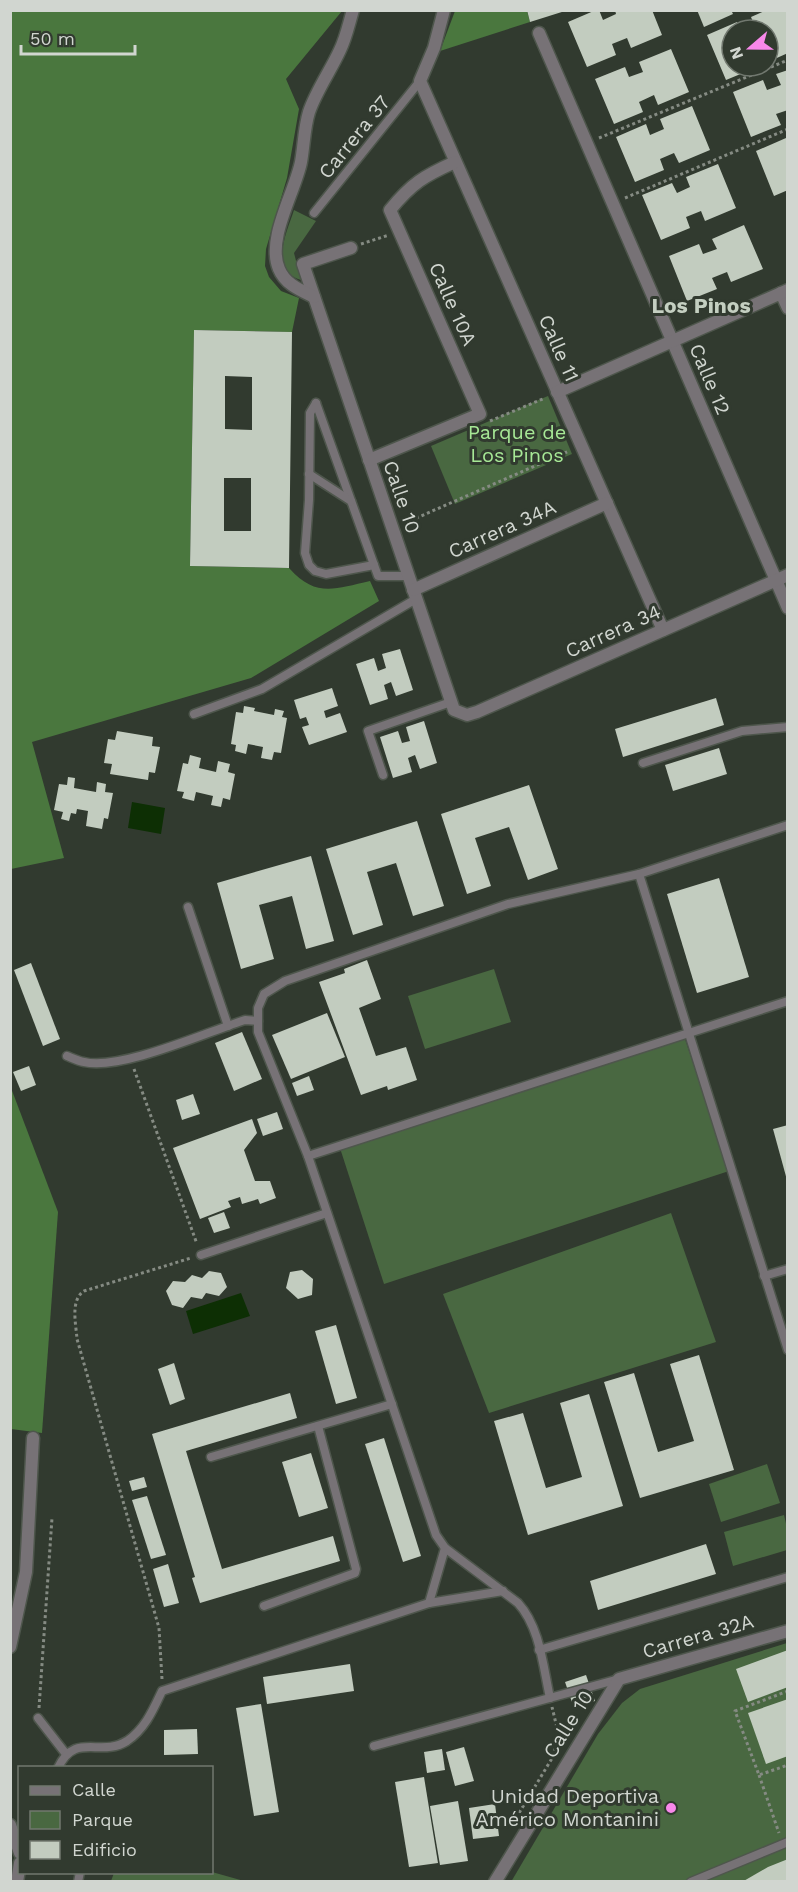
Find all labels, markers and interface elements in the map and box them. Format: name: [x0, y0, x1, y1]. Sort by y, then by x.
scale bar: [21, 18, 135, 56]
north arrow: [720, 18, 780, 78]
text: 50 m: [30, 28, 75, 49]
text: N: [725, 44, 747, 62]
street label: Carrera 37: [313, 90, 395, 184]
street label: Calle 10A: [424, 259, 482, 349]
district label: Los Pinos: [651, 293, 751, 318]
street label: Calle 11: [534, 311, 584, 385]
street label: Calle 12: [684, 340, 736, 418]
park label: Parque de Los Pinos: [468, 420, 566, 467]
street label: Calle 10: [378, 457, 426, 537]
street label: Carrera 34A: [444, 495, 560, 563]
street label: Carrera 34: [562, 599, 664, 663]
street label: Carrera 32A: [640, 1609, 756, 1663]
street label: Calle 10: [538, 1686, 598, 1762]
legend: [18, 1766, 213, 1874]
text: Calle: [72, 1779, 116, 1800]
place label: Unidad Deportiva Américo Montanini: [475, 1784, 659, 1831]
marker: Unidad Deportiva Américo Montanini: [664, 1801, 678, 1815]
text: Parque: [72, 1809, 133, 1830]
text: Edificio: [72, 1839, 137, 1860]

